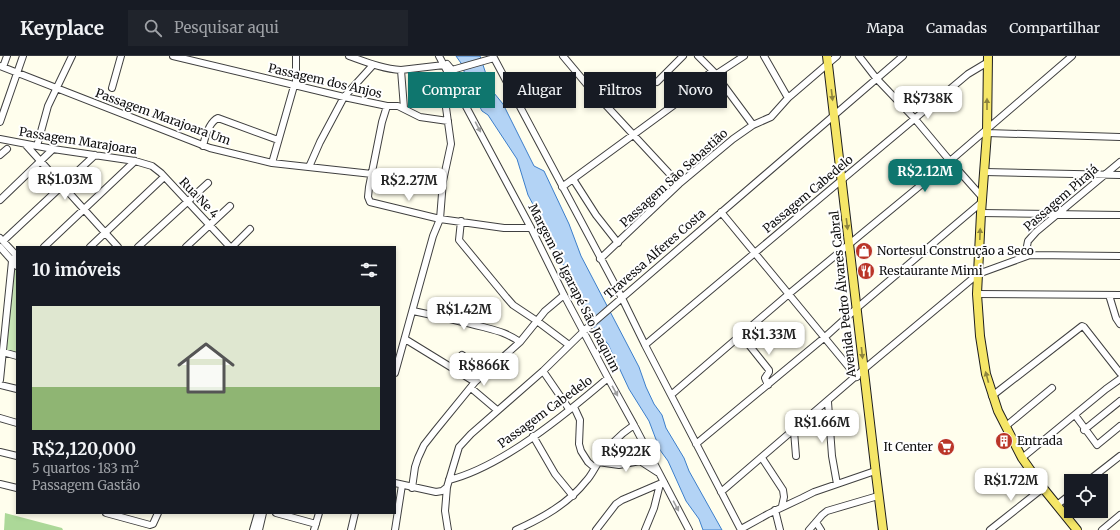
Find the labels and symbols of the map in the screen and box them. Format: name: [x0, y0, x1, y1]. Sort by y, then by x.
street label: Passagem dos Anjos: [267, 60, 384, 101]
street label: Passagem Marajoara Um: [94, 85, 233, 148]
pin: R$738K: [895, 86, 961, 120]
one-way arrow: [829, 89, 835, 101]
one-way arrow: [984, 97, 990, 110]
one-way arrow: [474, 121, 481, 133]
street label: Passagem Marajoara: [18, 124, 139, 157]
street label: Passagem São Sebastião: [617, 125, 731, 230]
street label: Passagem Cabedelo: [760, 152, 856, 236]
pin: R$2.12M: [888, 159, 962, 193]
street label: Passagem Pirajá: [1020, 161, 1101, 234]
pin: R$1.03M: [28, 167, 102, 201]
pin: R$2.27M: [372, 168, 446, 202]
street label: Rua Ne 4: [176, 174, 223, 222]
street label: Margem do Igarapé São Joaquim: [525, 201, 624, 374]
street label: Travessa Alferes Costa: [601, 205, 709, 302]
street label: Avenida Pedro Álvares Cabral: [826, 210, 859, 379]
one-way arrow: [844, 218, 850, 230]
one-way arrow: [977, 227, 983, 240]
shop icon: Nortesul Construção a Seco: [854, 241, 874, 261]
place label: Nortesul Construção a Seco: [877, 243, 1034, 258]
restaurant icon: Restaurante Mimi: [856, 261, 876, 281]
place label: Restaurante Mimi: [879, 263, 983, 278]
pin: R$1.42M: [427, 297, 501, 331]
pin: R$1.33M: [732, 322, 806, 356]
one-way arrow: [858, 347, 865, 359]
pin: R$866K: [451, 353, 517, 387]
one-way arrow: [984, 371, 990, 383]
street label: Passagem Cabedelo: [495, 372, 595, 451]
one-way arrow: [612, 386, 619, 397]
pin: R$1.66M: [785, 410, 859, 444]
building icon: Entrada: [994, 431, 1014, 451]
place label: Entrada: [1017, 433, 1063, 448]
supermarket icon: It Center: [936, 437, 956, 457]
pin: R$922K: [593, 439, 659, 473]
place label: It Center: [884, 439, 934, 454]
pin: R$1.72M: [974, 468, 1048, 502]
one-way arrow: [673, 501, 679, 512]

